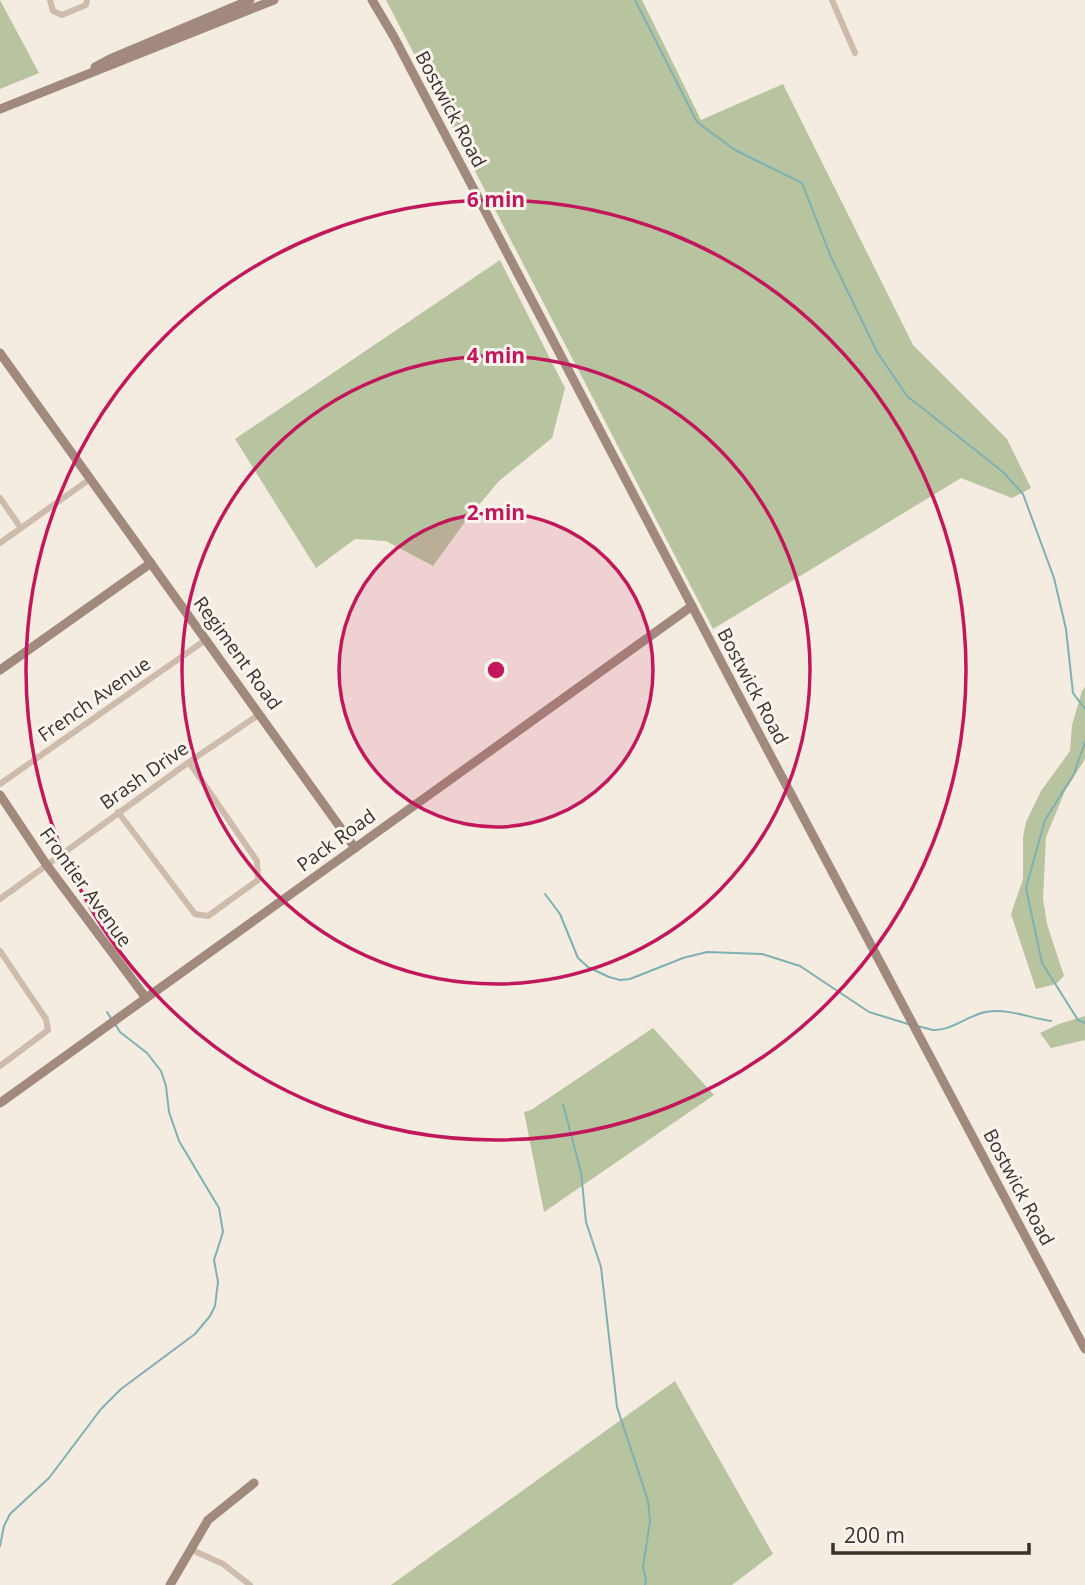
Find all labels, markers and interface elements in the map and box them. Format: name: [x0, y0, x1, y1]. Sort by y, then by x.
street label: Bostwick Road: [409, 46, 493, 172]
text: 6 min: [467, 185, 525, 213]
text: 4 min: [467, 341, 525, 369]
text: 2 min: [467, 498, 525, 526]
street label: Regiment Road: [188, 591, 288, 715]
street label: Bostwick Road: [711, 623, 795, 749]
street label: French Avenue: [33, 651, 155, 747]
centre of rings: [484, 658, 508, 682]
street label: Brash Drive: [94, 735, 194, 815]
street label: Pack Road: [291, 803, 381, 877]
street label: Frontier Avenue: [34, 822, 138, 952]
street label: Bostwick Road: [977, 1124, 1061, 1250]
scale bar: [833, 1512, 1029, 1556]
text: 200 m: [844, 1521, 905, 1549]

